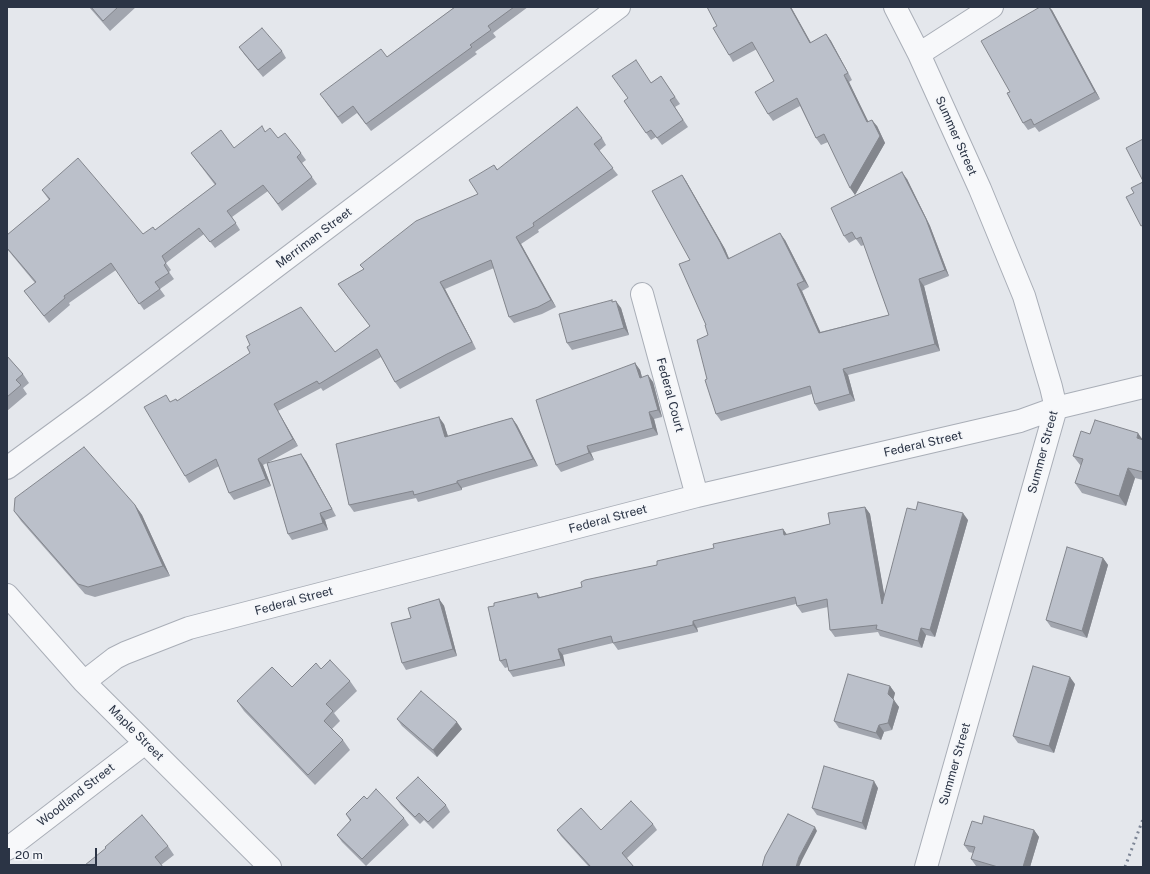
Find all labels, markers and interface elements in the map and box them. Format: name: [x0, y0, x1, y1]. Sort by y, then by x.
street label: Summer Street: [932, 94, 980, 178]
street label: Merriman Street: [273, 205, 355, 271]
street label: Federal Court: [653, 356, 687, 434]
street label: Summer Street: [1025, 409, 1061, 495]
street label: Federal Street: [882, 428, 964, 460]
street label: Federal Street: [567, 502, 649, 536]
street label: Federal Street: [253, 584, 335, 618]
street label: Maple Street: [105, 702, 167, 764]
street label: Summer Street: [936, 721, 974, 807]
street label: Woodland Street: [35, 760, 117, 830]
scale bar: [10, 840, 99, 866]
text: 20 m: [15, 848, 43, 862]

